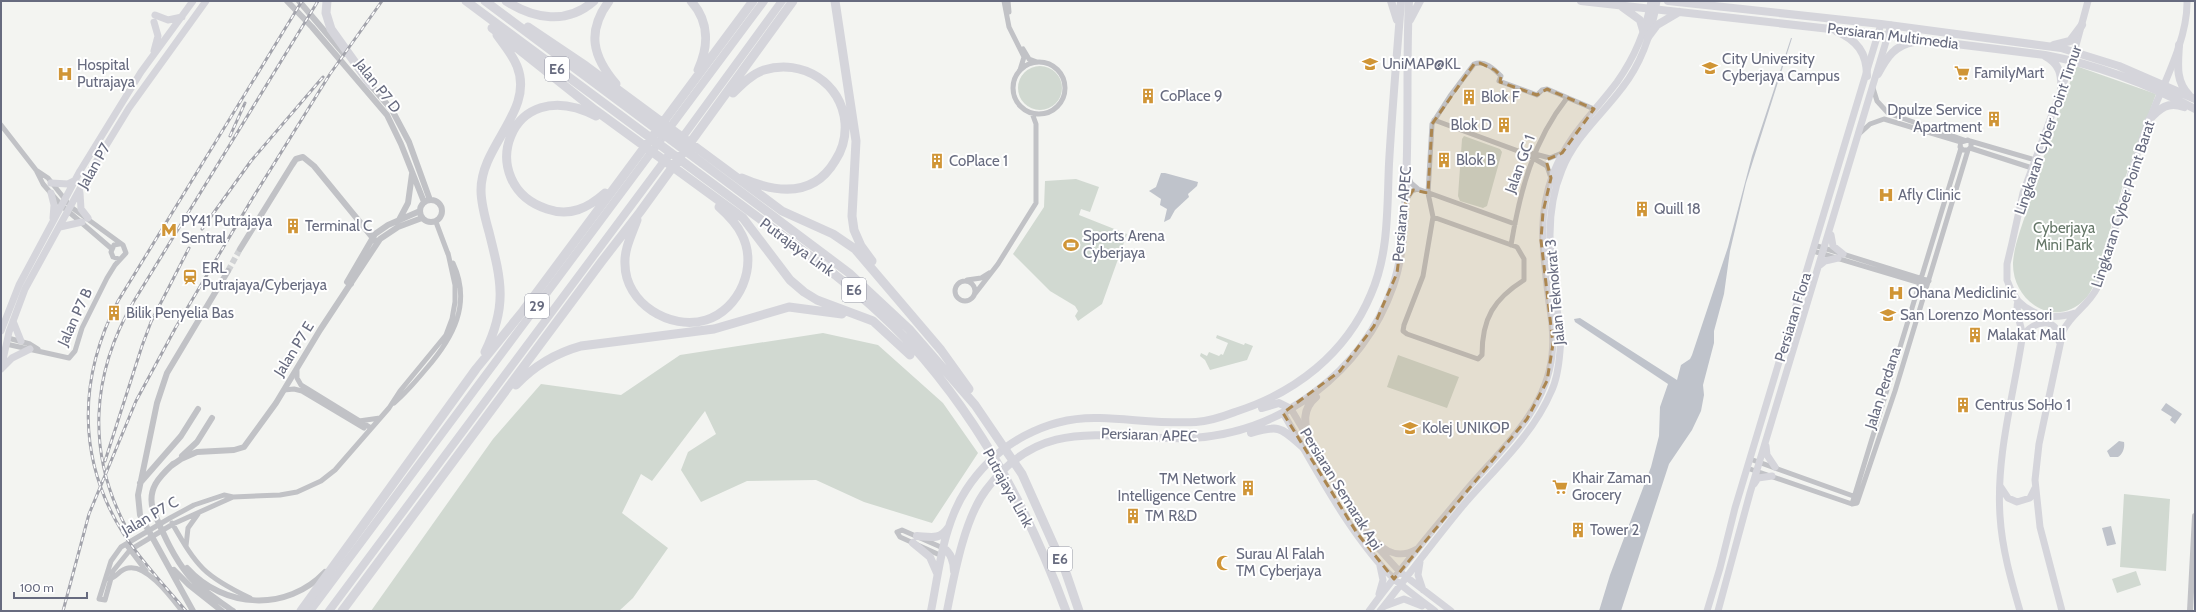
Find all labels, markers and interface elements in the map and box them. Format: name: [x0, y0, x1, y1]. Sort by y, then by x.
street label: Persiaran Multimedia: [1826, 19, 1960, 53]
street label: Lingkaran Cyber Point Timur: [2010, 43, 2086, 217]
place label: City University Cyberjaya Campus: [1722, 50, 1840, 85]
street label: Jalan P7 D: [351, 55, 405, 117]
school or university icon: UniMAP@KL: [1361, 55, 1379, 73]
place label: UniMAP@KL: [1382, 55, 1461, 73]
place label: Hospital Putrajaya: [77, 56, 136, 91]
road number: E6: [545, 57, 569, 81]
school or university icon: City University Cyberjaya Campus: [1701, 59, 1719, 77]
supermarket icon: FamilyMart: [1953, 64, 1971, 82]
place label: FamilyMart: [1974, 64, 2044, 82]
hospital icon: Hospital Putrajaya: [56, 65, 74, 83]
building icon: CoPlace 9: [1139, 87, 1157, 105]
place label: CoPlace 9: [1160, 87, 1223, 105]
building icon: Blok F: [1460, 88, 1478, 106]
place label: Blok F: [1481, 88, 1520, 106]
place label: Dpulze Service Apartment: [1887, 101, 1982, 136]
building icon: Dpulze Service Apartment: [1985, 110, 2003, 128]
place label: Blok D: [1450, 116, 1492, 134]
building icon: Blok D: [1495, 116, 1513, 134]
street label: Lingkaran Cyber Point Barat: [2088, 118, 2158, 290]
street label: Jalan GC 1: [1501, 132, 1539, 197]
street label: Jalan P7: [73, 140, 114, 193]
building icon: Blok B: [1435, 151, 1453, 169]
place label: Blok B: [1456, 151, 1496, 169]
building icon: CoPlace 1: [928, 152, 946, 170]
place label: CoPlace 1: [949, 152, 1008, 170]
street label: Persiaran APEC: [1389, 165, 1415, 263]
hospital icon: Afly Clinic: [1877, 186, 1895, 204]
place label: Afly Clinic: [1898, 186, 1961, 204]
building icon: Quill 18: [1633, 200, 1651, 218]
place label: Quill 18: [1654, 200, 1701, 218]
place label: PY41 Putrajaya Sentral: [181, 212, 273, 247]
street label: Putrajaya Link: [756, 214, 838, 280]
building icon: Terminal C: [284, 217, 302, 235]
place label: Terminal C: [305, 217, 372, 235]
park label: Cyberjaya Mini Park: [2033, 219, 2096, 254]
metro station icon: PY41 Putrajaya Sentral: [160, 221, 178, 239]
place label: Sports Arena Cyberjaya: [1083, 227, 1166, 262]
sports icon: Sports Arena Cyberjaya: [1062, 236, 1080, 254]
street label: Jalan Teknokrat 3: [1541, 238, 1569, 347]
place label: ERL Putrajaya/Cyberjaya: [202, 259, 328, 294]
station icon: ERL Putrajaya/Cyberjaya: [181, 268, 199, 286]
street label: Persiaran Flora: [1771, 269, 1815, 364]
road number: E6: [842, 278, 866, 302]
hospital icon: Ohana Mediclinic: [1887, 284, 1905, 302]
place label: Ohana Mediclinic: [1908, 284, 2017, 302]
street label: Jalan P7 B: [53, 285, 96, 350]
road number: 29: [525, 294, 549, 318]
building icon: Bilik Penyelia Bas: [105, 304, 123, 322]
place label: Bilik Penyelia Bas: [126, 304, 234, 322]
school or university icon: San Lorenzo Montessori: [1879, 306, 1897, 324]
place label: San Lorenzo Montessori: [1900, 306, 2052, 324]
street label: Jalan P7 E: [270, 318, 318, 381]
building icon: Malakat Mall: [1966, 326, 1984, 344]
place label: Malakat Mall: [1987, 326, 2066, 344]
street label: Jalan Perdana: [1861, 344, 1905, 432]
building icon: Centrus SoHo 1: [1954, 396, 1972, 414]
place label: Centrus SoHo 1: [1975, 396, 2071, 414]
school or university icon: Kolej UNIKOP: [1401, 419, 1419, 437]
place label: Kolej UNIKOP: [1422, 419, 1510, 437]
street label: Persiaran APEC: [1101, 424, 1197, 446]
street label: Persiaran Semarak Api: [1296, 425, 1386, 553]
street label: Putrajaya Link: [979, 446, 1037, 531]
place label: Khair Zaman Grocery: [1572, 469, 1651, 504]
place label: TM Network Intelligence Centre: [1118, 470, 1236, 505]
supermarket icon: Khair Zaman Grocery: [1551, 478, 1569, 496]
building icon: TM Network Intelligence Centre: [1239, 479, 1257, 497]
street label: Jalan P7 C: [118, 493, 181, 540]
building icon: TM R&D: [1124, 507, 1142, 525]
place label: TM R&D: [1145, 507, 1197, 525]
building icon: Tower 2: [1569, 521, 1587, 539]
place label: Tower 2: [1590, 521, 1640, 539]
place label: Surau Al Falah TM Cyberjaya: [1236, 545, 1325, 580]
road number: E6: [1048, 547, 1072, 571]
mosque icon: Surau Al Falah TM Cyberjaya: [1215, 554, 1233, 572]
scale bar: [14, 574, 87, 600]
text: 100 m: [20, 580, 54, 595]

